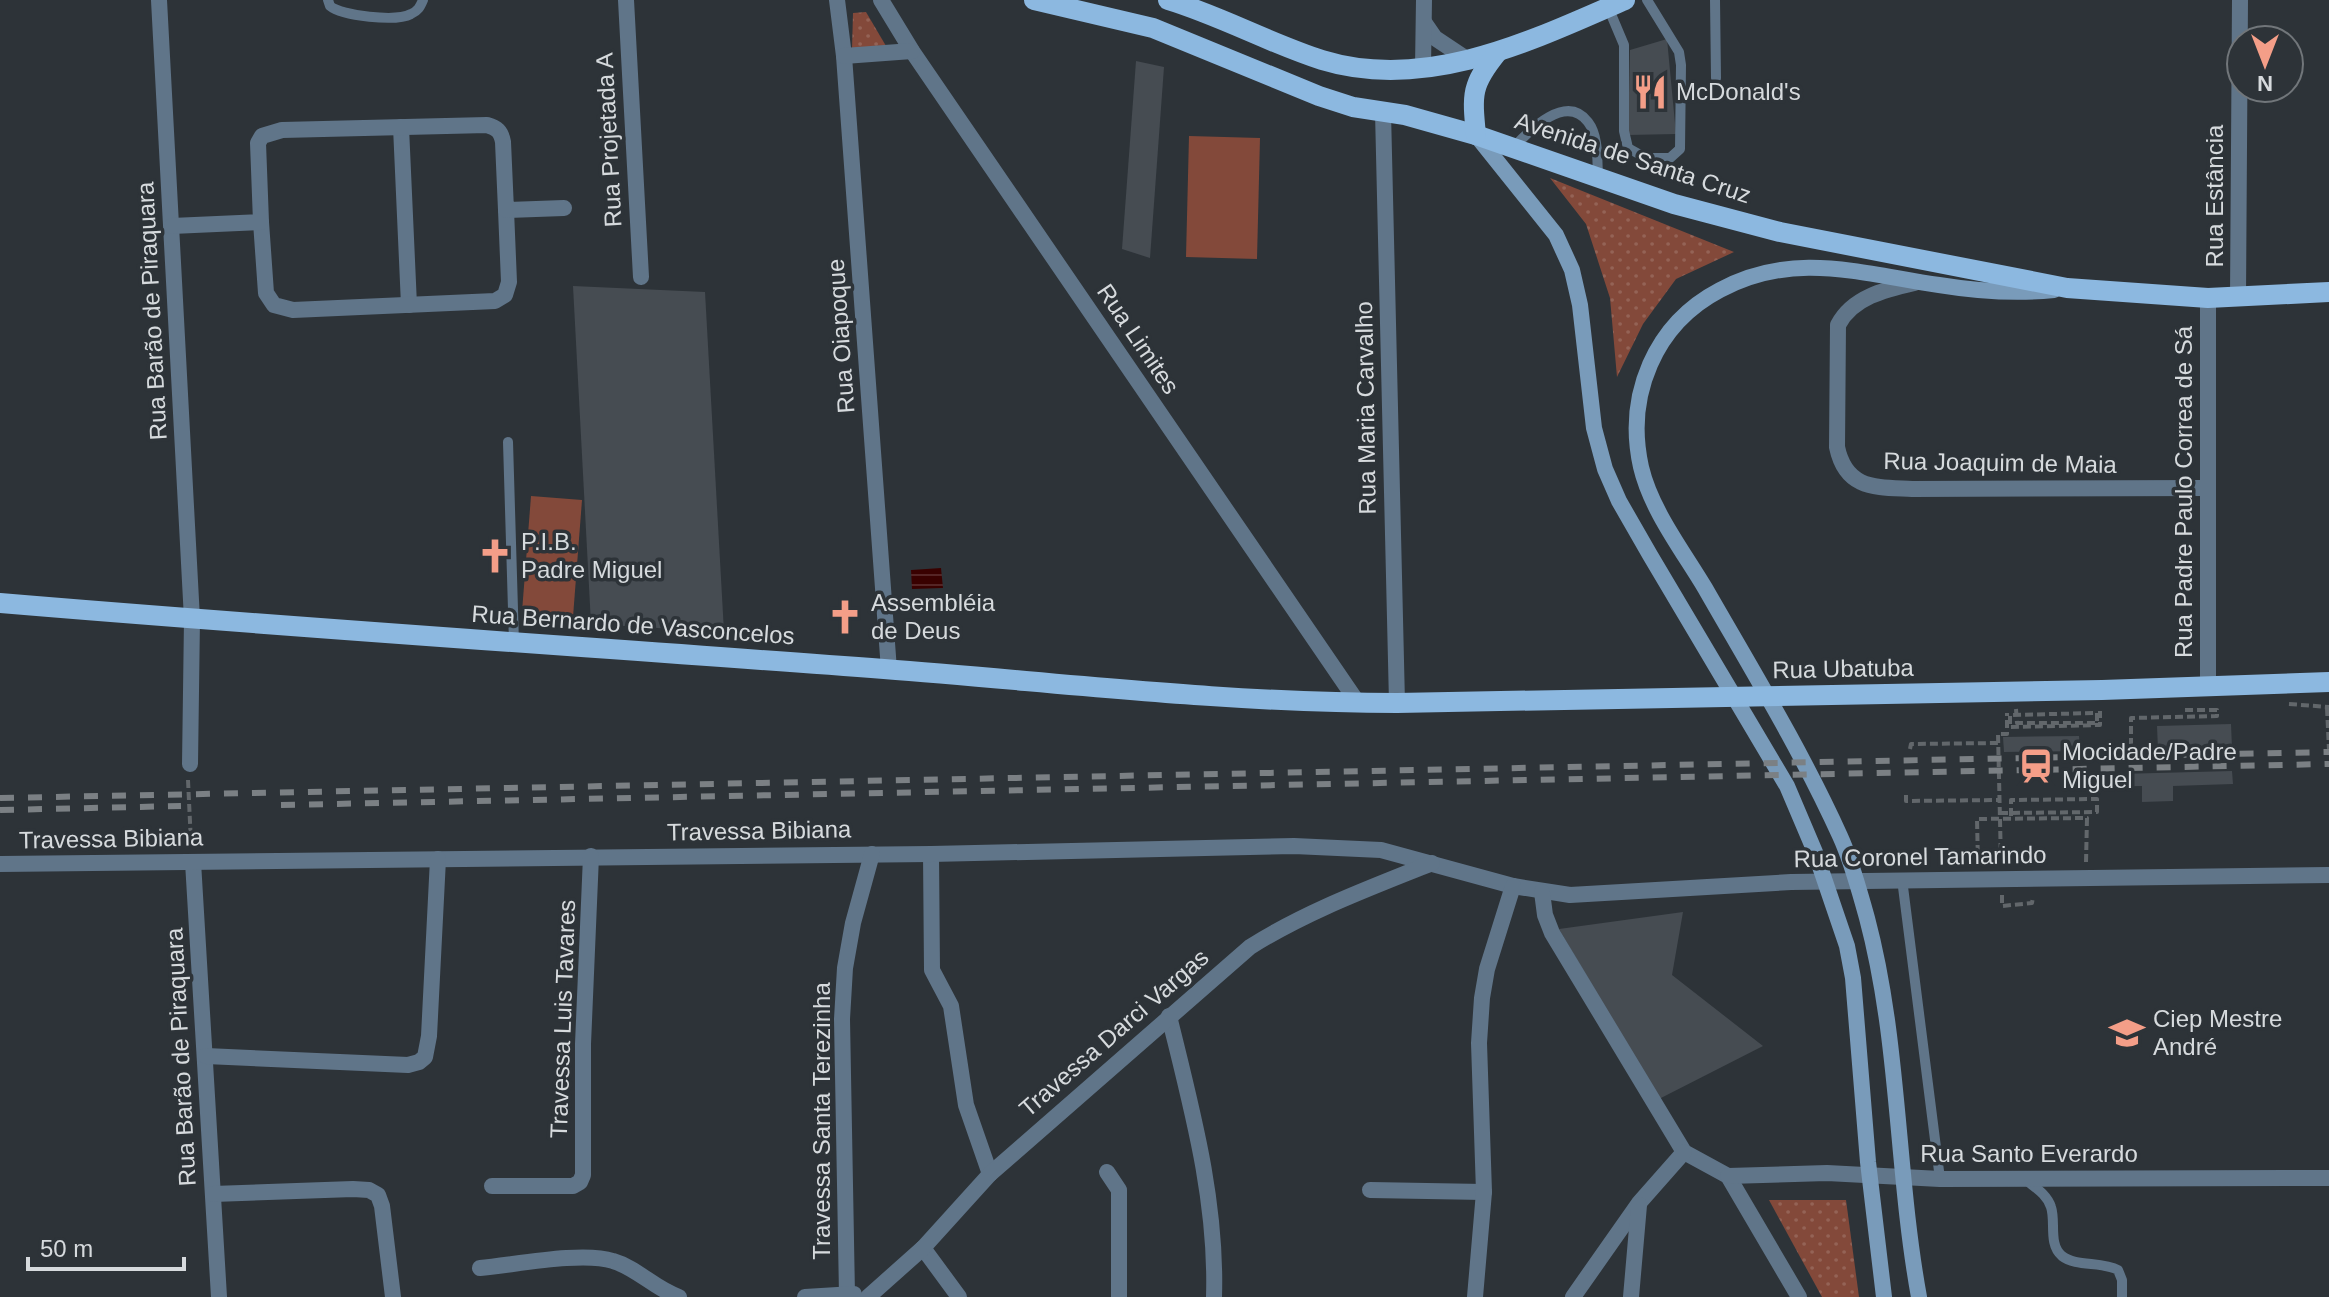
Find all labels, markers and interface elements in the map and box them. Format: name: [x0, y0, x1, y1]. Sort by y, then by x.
north arrow: [2225, 24, 2305, 104]
street label: Rua Projetada A: [590, 52, 627, 228]
text: N: [2257, 71, 2273, 96]
restaurant icon: McDonald's: [1631, 73, 1669, 111]
place label: McDonald's: [1676, 78, 1801, 105]
street label: Avenida de Santa Cruz: [1512, 107, 1754, 208]
street label: Rua Estância: [2201, 124, 2228, 267]
street label: Rua Barão de Piraquara: [131, 180, 172, 441]
street label: Rua Oiapoque: [822, 258, 859, 414]
street label: Rua Limites: [1092, 279, 1185, 399]
street label: Rua Maria Carvalho: [1350, 301, 1381, 515]
street label: Rua Padre Paulo Correa de Sá: [2170, 325, 2197, 658]
street label: Rua Joaquim de Maia: [1883, 447, 2118, 478]
place label: P.I.B. Padre Miguel: [521, 528, 662, 583]
church icon: P.I.B. Padre Miguel: [476, 537, 514, 575]
place label: Assembléia de Deus: [871, 589, 996, 644]
church icon: Assembléia de Deus: [826, 598, 864, 636]
street label: Rua Bernardo de Vasconcelos: [471, 600, 795, 649]
street label: Rua Ubatuba: [1772, 654, 1915, 683]
place label: Mocidade/Padre Miguel: [2062, 738, 2237, 793]
station icon: Mocidade/Padre Miguel: [2017, 747, 2055, 785]
street label: Travessa Bibiana: [666, 815, 852, 846]
street label: Travessa Bibiana: [18, 823, 204, 854]
street label: Rua Coronel Tamarindo: [1793, 841, 2047, 872]
street label: Travessa Luis Tavares: [545, 899, 580, 1139]
street label: Rua Barão de Piraquara: [160, 926, 201, 1187]
street label: Travessa Darci Vargas: [1014, 943, 1214, 1122]
street label: Travessa Santa Terezinha: [808, 982, 835, 1260]
place label: Ciep Mestre André: [2153, 1005, 2282, 1060]
school or university icon: Ciep Mestre André: [2108, 1014, 2146, 1052]
street label: Rua Santo Everardo: [1920, 1140, 2138, 1167]
scale bar: [28, 1221, 184, 1271]
text: 50 m: [40, 1235, 93, 1262]

